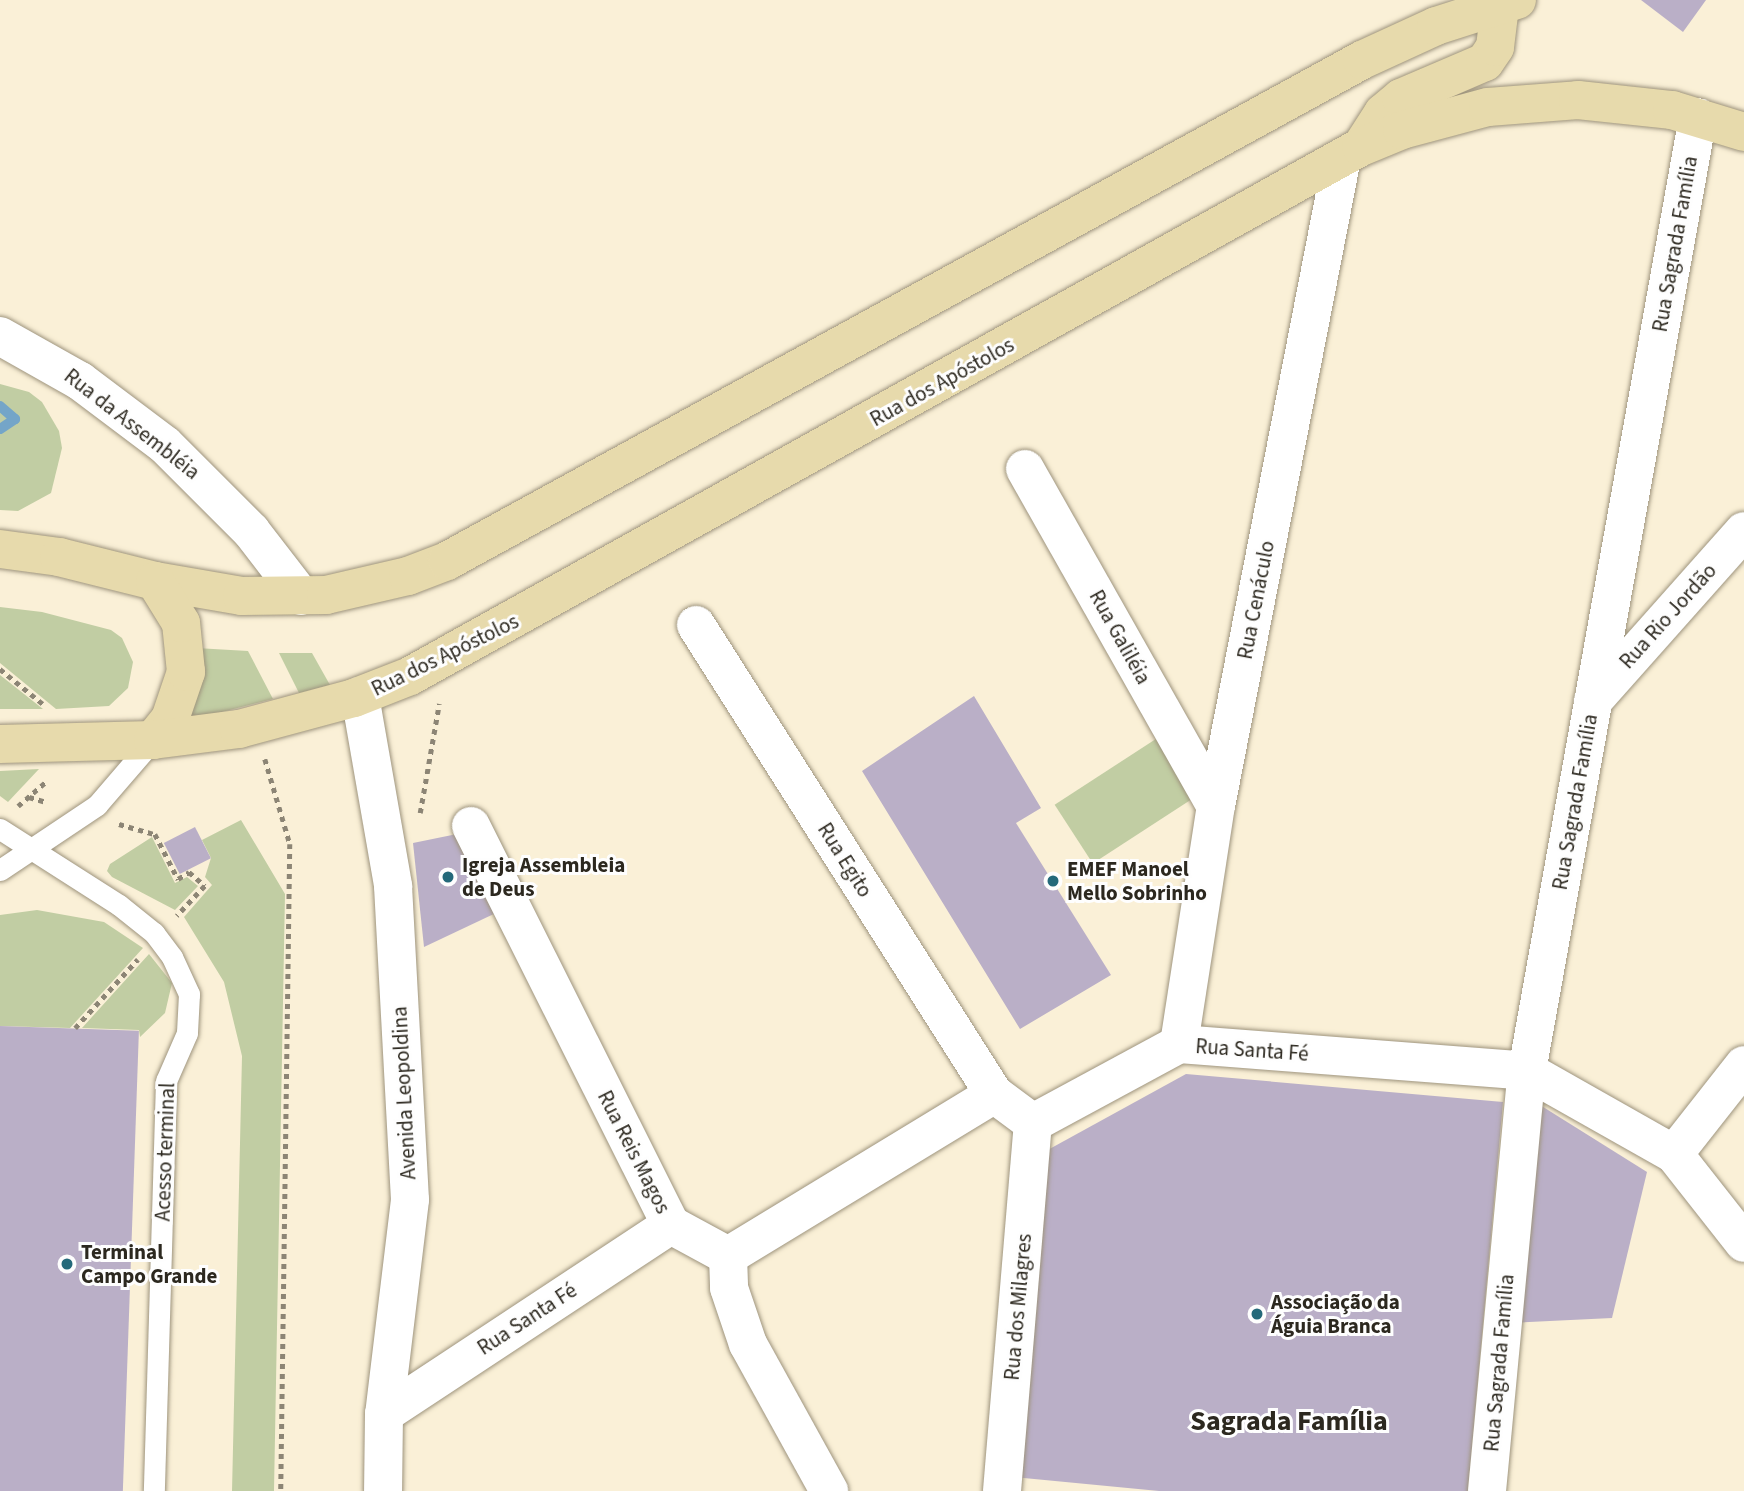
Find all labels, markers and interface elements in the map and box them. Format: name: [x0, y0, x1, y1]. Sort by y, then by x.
street label: Rua Sagrada Família: [1647, 154, 1703, 334]
street label: Rua dos Apóstolos: [866, 332, 1018, 432]
street label: Rua da Assembléia: [59, 363, 205, 485]
street label: Rua Cenáculo: [1232, 539, 1280, 661]
street label: Rua Rio Jordão: [1614, 558, 1722, 674]
street label: Rua Galiléia: [1084, 586, 1156, 688]
street label: Rua dos Apóstolos: [367, 608, 523, 702]
street label: Rua Sagrada Família: [1547, 712, 1603, 892]
street label: Rua Egito: [812, 818, 878, 902]
place label: Igreja Assembleia de Deus: [462, 852, 625, 902]
place label: EMEF Manoel Mello Sobrinho: [1067, 856, 1207, 906]
marker: Igreja Assembleia de Deus: [440, 869, 456, 885]
marker: EMEF Manoel Mello Sobrinho: [1045, 873, 1061, 889]
street label: Avenida Leopoldina: [387, 1006, 421, 1180]
street label: Rua Santa Fé: [1195, 1033, 1309, 1067]
street label: Acesso terminal: [150, 1082, 180, 1222]
street label: Rua Reis Magos: [592, 1086, 676, 1218]
street label: Rua dos Milagres: [999, 1232, 1037, 1382]
place label: Terminal Campo Grande: [81, 1239, 217, 1289]
marker: Terminal Campo Grande: [59, 1256, 75, 1272]
street label: Rua Sagrada Família: [1479, 1273, 1519, 1453]
street label: Rua Santa Fé: [473, 1278, 581, 1360]
place label: Associação da Águia Branca: [1271, 1289, 1400, 1339]
marker: Associação da Águia Branca: [1249, 1306, 1265, 1322]
district label: Sagrada Família: [1190, 1404, 1388, 1438]

